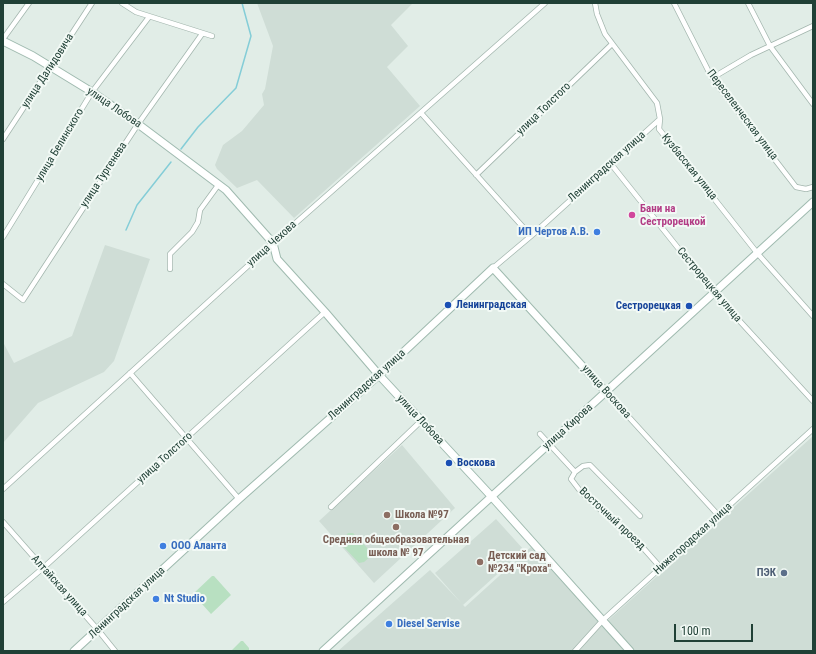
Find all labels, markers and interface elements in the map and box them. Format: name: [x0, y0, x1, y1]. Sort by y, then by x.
street label: улица Далидовича: [19, 31, 77, 111]
street label: Переселенческая улица: [704, 67, 780, 163]
street label: улица Толстого: [514, 80, 574, 138]
street label: улица Лобова: [84, 85, 144, 131]
street label: улица Белинского: [33, 106, 87, 184]
street label: Ленинградская улица: [566, 129, 648, 205]
street label: Кузбасская улица: [658, 131, 720, 203]
street label: улица Тургенева: [78, 140, 130, 210]
place label: Бани на Сестрорецкой: [640, 202, 705, 228]
marker: Бани на Сестрорецкой: [627, 210, 637, 220]
street label: улица Чехова: [245, 218, 299, 270]
place label: ИП Чертов А.В.: [518, 225, 589, 239]
marker: ИП Чертов А.В.: [592, 227, 602, 237]
street label: Сестрорецкая улица: [674, 245, 744, 325]
place label: Ленинградская: [456, 298, 527, 312]
place label: Сестрорецкая: [616, 299, 681, 313]
marker: Ленинградская: [443, 300, 453, 310]
marker: Сестрорецкая: [684, 301, 694, 311]
street label: Ленинградская улица: [326, 347, 408, 423]
street label: улица Воскова: [579, 363, 633, 421]
street label: улица Лобова: [394, 392, 446, 448]
street label: улица Кирова: [540, 401, 596, 453]
street label: улица Толстого: [135, 430, 195, 486]
place label: Воскова: [457, 456, 495, 470]
marker: Воскова: [444, 458, 454, 468]
street label: Восточный проезд: [576, 485, 648, 553]
street label: Нижегородская улица: [651, 500, 735, 578]
place label: Школа №97: [395, 508, 449, 522]
marker: Школа №97: [382, 510, 392, 520]
marker: Средняя общеобразовательная школа № 97: [391, 522, 401, 532]
place label: Средняя общеобразовательная школа № 97: [323, 533, 469, 559]
place label: ООО Аланта: [171, 539, 226, 553]
marker: ООО Аланта: [158, 541, 168, 551]
place label: Детский сад №234 "Кроха": [488, 549, 551, 575]
street label: Алтайская улица: [28, 553, 90, 619]
marker: Детский сад №234 "Кроха": [475, 557, 485, 567]
street label: Ленинградская улица: [86, 564, 168, 642]
place label: ПЭК: [757, 566, 776, 580]
marker: ПЭК: [779, 568, 789, 578]
place label: Nt Studio: [164, 592, 205, 606]
marker: Nt Studio: [151, 594, 161, 604]
scale bar: [676, 616, 755, 642]
place label: Diesel Servise: [397, 617, 460, 631]
marker: Diesel Servise: [384, 619, 394, 629]
text: 100 m: [681, 624, 711, 638]

